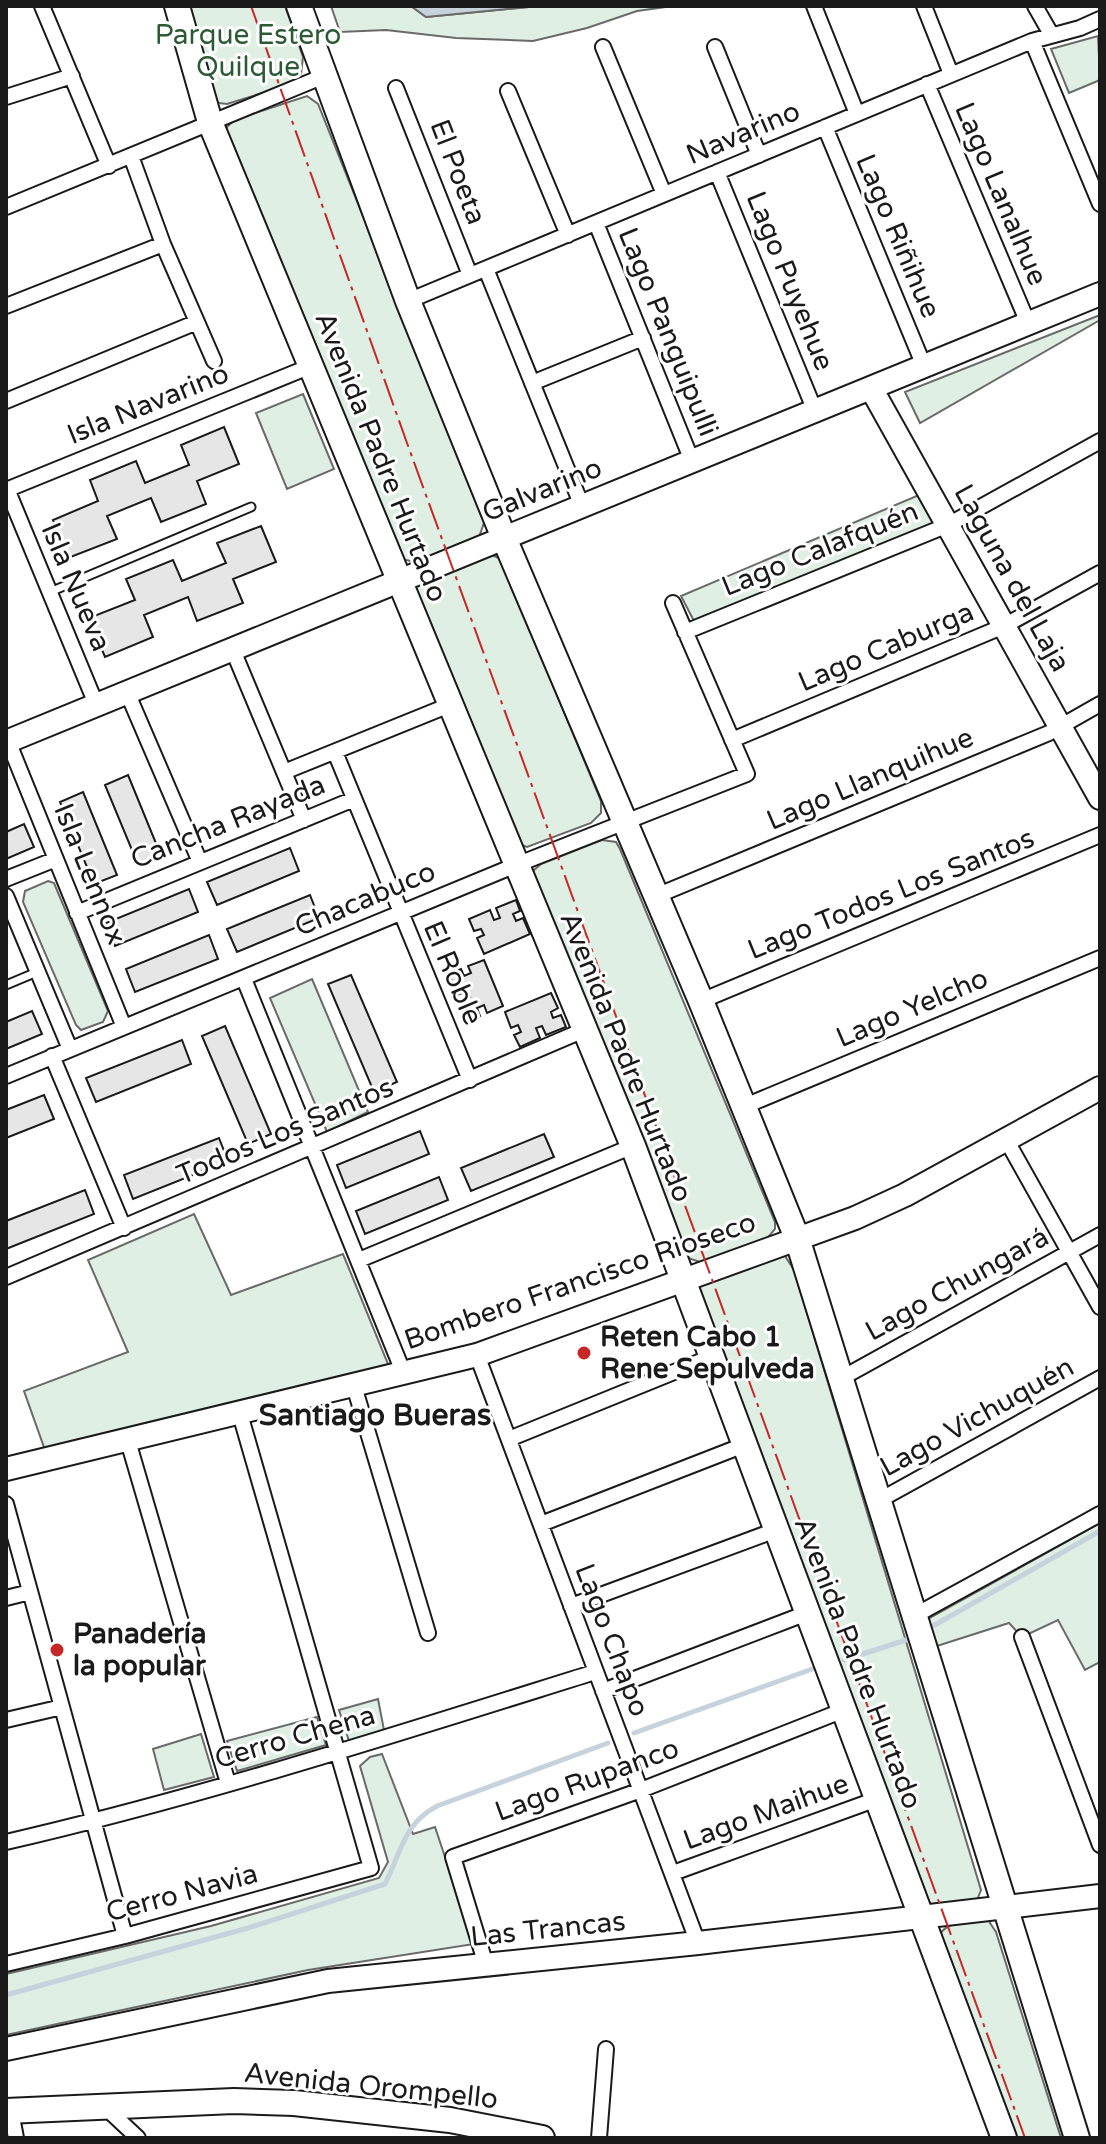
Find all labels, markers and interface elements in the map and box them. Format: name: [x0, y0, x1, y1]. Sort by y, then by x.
park label: Parque Estero Quilque: [155, 18, 341, 84]
street label: Navarino: [681, 94, 805, 172]
street label: Lago Lanalhue: [947, 97, 1055, 291]
street label: El Poeta: [422, 115, 494, 229]
street label: Lago Riñihue: [848, 149, 948, 323]
street label: Lago Puyehue: [739, 187, 841, 375]
street label: Lago Panguipulli: [611, 223, 725, 441]
street label: Avenida Padre Hurtado: [307, 307, 455, 607]
street label: Isla Navarino: [62, 356, 234, 452]
street label: Galvarino: [477, 451, 607, 529]
street label: Laguna del Laja: [946, 478, 1078, 678]
street label: Lago Calafquén: [717, 494, 923, 604]
street label: Isla Nueva: [34, 518, 118, 656]
street label: Lago Caburga: [793, 595, 979, 699]
street label: Lago Llanquihue: [762, 720, 978, 838]
street label: Cancha Rayada: [126, 768, 330, 876]
street label: Isla Lennox: [46, 799, 134, 949]
street label: Lago Todos Los Santos: [743, 821, 1039, 967]
street label: Chacabuco: [290, 854, 440, 944]
street label: Avenida Padre Hurtado: [552, 907, 700, 1207]
street label: El Roble: [416, 916, 490, 1030]
street label: Lago Yelcho: [831, 961, 993, 1055]
street label: Todos Los Santos: [171, 1070, 399, 1192]
street label: Bombero Francisco Rioseco: [400, 1205, 760, 1357]
street label: Lago Chungará: [859, 1220, 1055, 1348]
place label: Reten Cabo 1 Rene Sepulveda: [600, 1320, 815, 1386]
marker: Reten Cabo 1 Rene Sepulveda: [575, 1344, 593, 1362]
street label: Lago Vichuquén: [874, 1350, 1080, 1484]
district label: Santiago Bueras: [259, 1397, 491, 1434]
street label: Avenida Padre Hurtado: [787, 1512, 929, 1814]
street label: Lago Chapo: [567, 1559, 657, 1721]
place label: Panadería la popular: [73, 1617, 207, 1683]
marker: Panadería la popular: [48, 1641, 66, 1659]
street label: Cerro Chena: [211, 1698, 379, 1776]
street label: Lago Rupanco: [490, 1731, 684, 1829]
street label: Lago Maihue: [679, 1766, 853, 1858]
street label: Cerro Navia: [102, 1856, 262, 1930]
street label: Las Trancas: [469, 1904, 627, 1954]
street label: Avenida Orompello: [242, 2056, 500, 2116]

